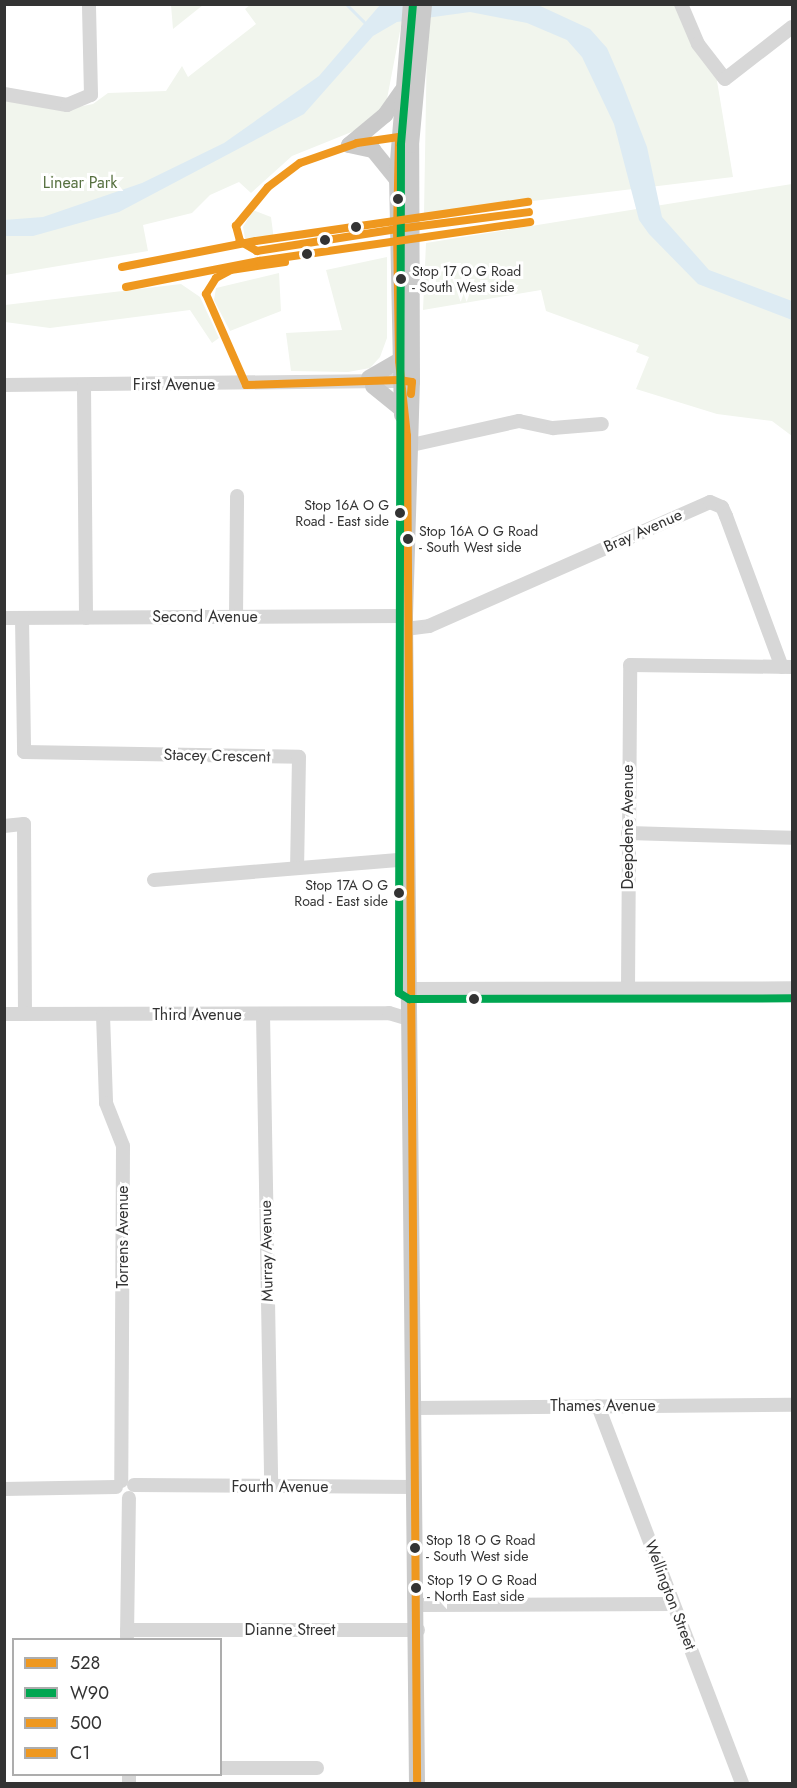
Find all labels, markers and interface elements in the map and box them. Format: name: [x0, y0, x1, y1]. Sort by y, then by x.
park label: Linear Park: [43, 173, 117, 193]
unlabelled marker: [392, 193, 404, 205]
unlabelled marker: [350, 221, 362, 233]
unlabelled marker: [319, 234, 331, 246]
unlabelled marker: [301, 248, 313, 260]
place label: Stop 17 O G Road - South West side: [412, 263, 521, 296]
marker: Stop 17 O G Road - South West side: [395, 273, 407, 285]
street label: First Avenue: [133, 375, 215, 395]
place label: Stop 16A O G Road - East side: [295, 497, 389, 530]
street label: Bray Avenue: [601, 505, 685, 557]
marker: Stop 16A O G Road - East side: [394, 507, 406, 519]
place label: Stop 16A O G Road - South West side: [419, 523, 538, 556]
marker: Stop 16A O G Road - South West side: [402, 533, 414, 545]
street label: Second Avenue: [152, 607, 258, 627]
street label: Stacey Crescent: [163, 745, 271, 767]
street label: Deepdene Avenue: [618, 764, 638, 890]
place label: Stop 17A O G Road - East side: [294, 877, 388, 910]
marker: Stop 17A O G Road - East side: [393, 887, 405, 899]
unlabelled marker: [468, 993, 480, 1005]
street label: Third Avenue: [152, 1005, 242, 1025]
street label: Torrens Avenue: [113, 1185, 133, 1289]
street label: Murray Avenue: [257, 1200, 277, 1302]
street label: Thames Avenue: [550, 1396, 656, 1416]
street label: Fourth Avenue: [231, 1477, 329, 1497]
place label: Stop 18 O G Road - South West side: [426, 1532, 536, 1564]
street label: Wellington Street: [640, 1538, 700, 1652]
marker: Stop 18 O G Road - South West side: [409, 1542, 421, 1554]
place label: Stop 19 O G Road - North East side: [427, 1572, 537, 1604]
marker: Stop 19 O G Road - North East side: [410, 1582, 422, 1594]
street label: Dianne Street: [245, 1620, 335, 1640]
legend: [12, 1638, 222, 1776]
text: 528: [70, 1650, 100, 1676]
text: W90: [70, 1680, 109, 1706]
text: 500: [70, 1710, 102, 1736]
text: C1: [70, 1740, 90, 1766]

